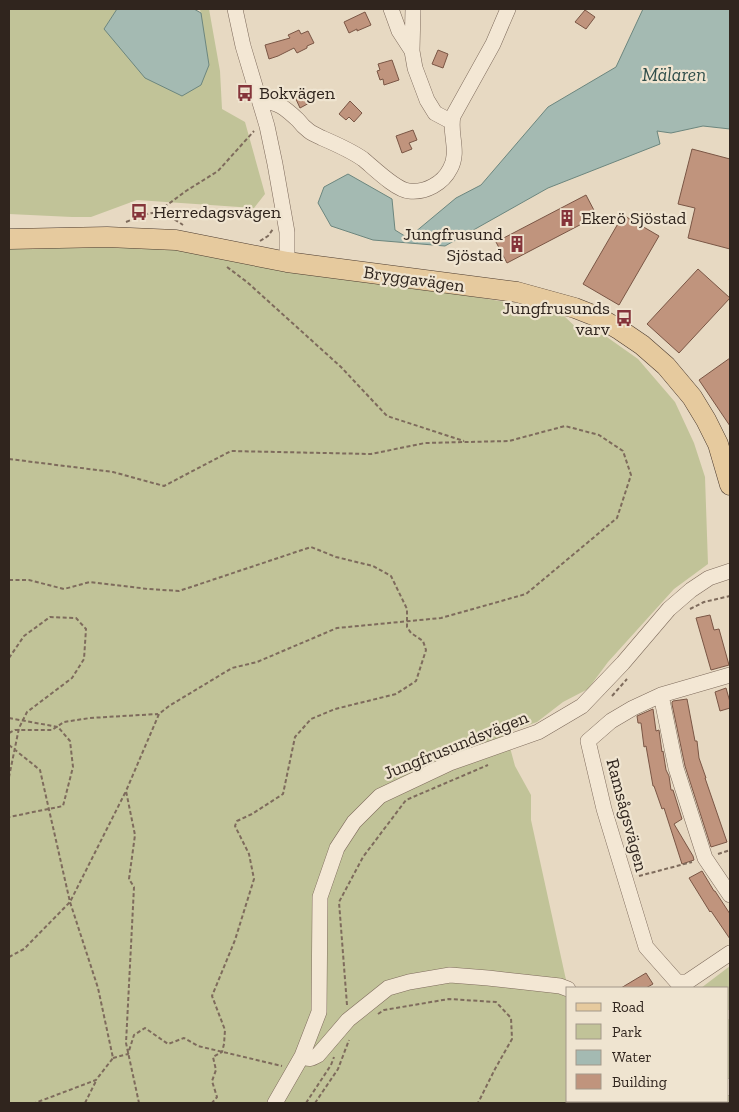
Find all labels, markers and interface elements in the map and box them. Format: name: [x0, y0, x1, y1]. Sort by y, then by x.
water label: Mälaren: [642, 63, 706, 86]
place label: Bokvägen: [259, 82, 336, 104]
bus stop icon: Bokvägen: [235, 83, 255, 103]
place label: Herredagsvägen: [153, 201, 282, 223]
bus stop icon: Herredagsvägen: [129, 202, 149, 222]
place label: Ekerö Sjöstad: [581, 207, 687, 229]
building icon: Ekerö Sjöstad: [557, 208, 577, 228]
place label: Jungfrusund Sjöstad: [403, 223, 503, 266]
building icon: Jungfrusund Sjöstad: [507, 234, 527, 254]
street label: Bryggavägen: [362, 261, 467, 297]
place label: Jungfrusunds varv: [502, 297, 610, 340]
bus stop icon: Jungfrusunds varv: [614, 308, 634, 328]
street label: Jungfrusundsvägen: [380, 706, 532, 784]
street label: Ramsågsvägen: [601, 756, 653, 875]
legend: [566, 987, 729, 1102]
text: Road: [612, 998, 645, 1016]
text: Park: [612, 1023, 642, 1041]
text: Water: [612, 1048, 652, 1066]
text: Building: [612, 1073, 667, 1091]

